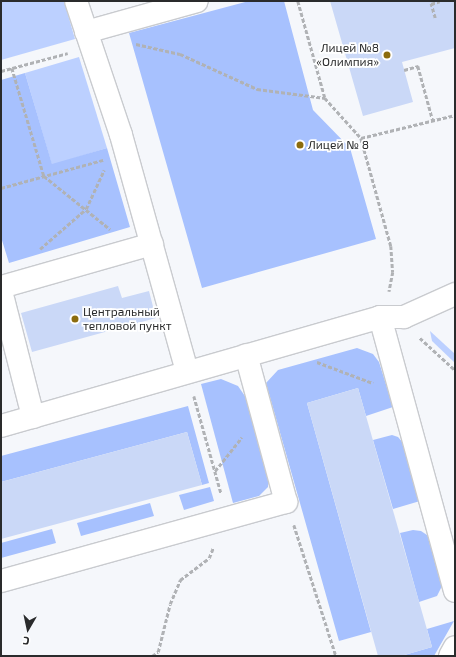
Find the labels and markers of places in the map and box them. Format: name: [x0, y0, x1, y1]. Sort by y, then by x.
place label: Лицей №8 «Олимпия»: [316, 41, 379, 69]
marker: Лицей №8 «Олимпия»: [382, 50, 392, 60]
place label: Лицей № 8: [308, 138, 369, 152]
marker: Лицей № 8: [295, 140, 305, 150]
place label: Центральный тепловой пункт: [83, 305, 172, 333]
marker: Центральный тепловой пункт: [70, 314, 80, 324]

